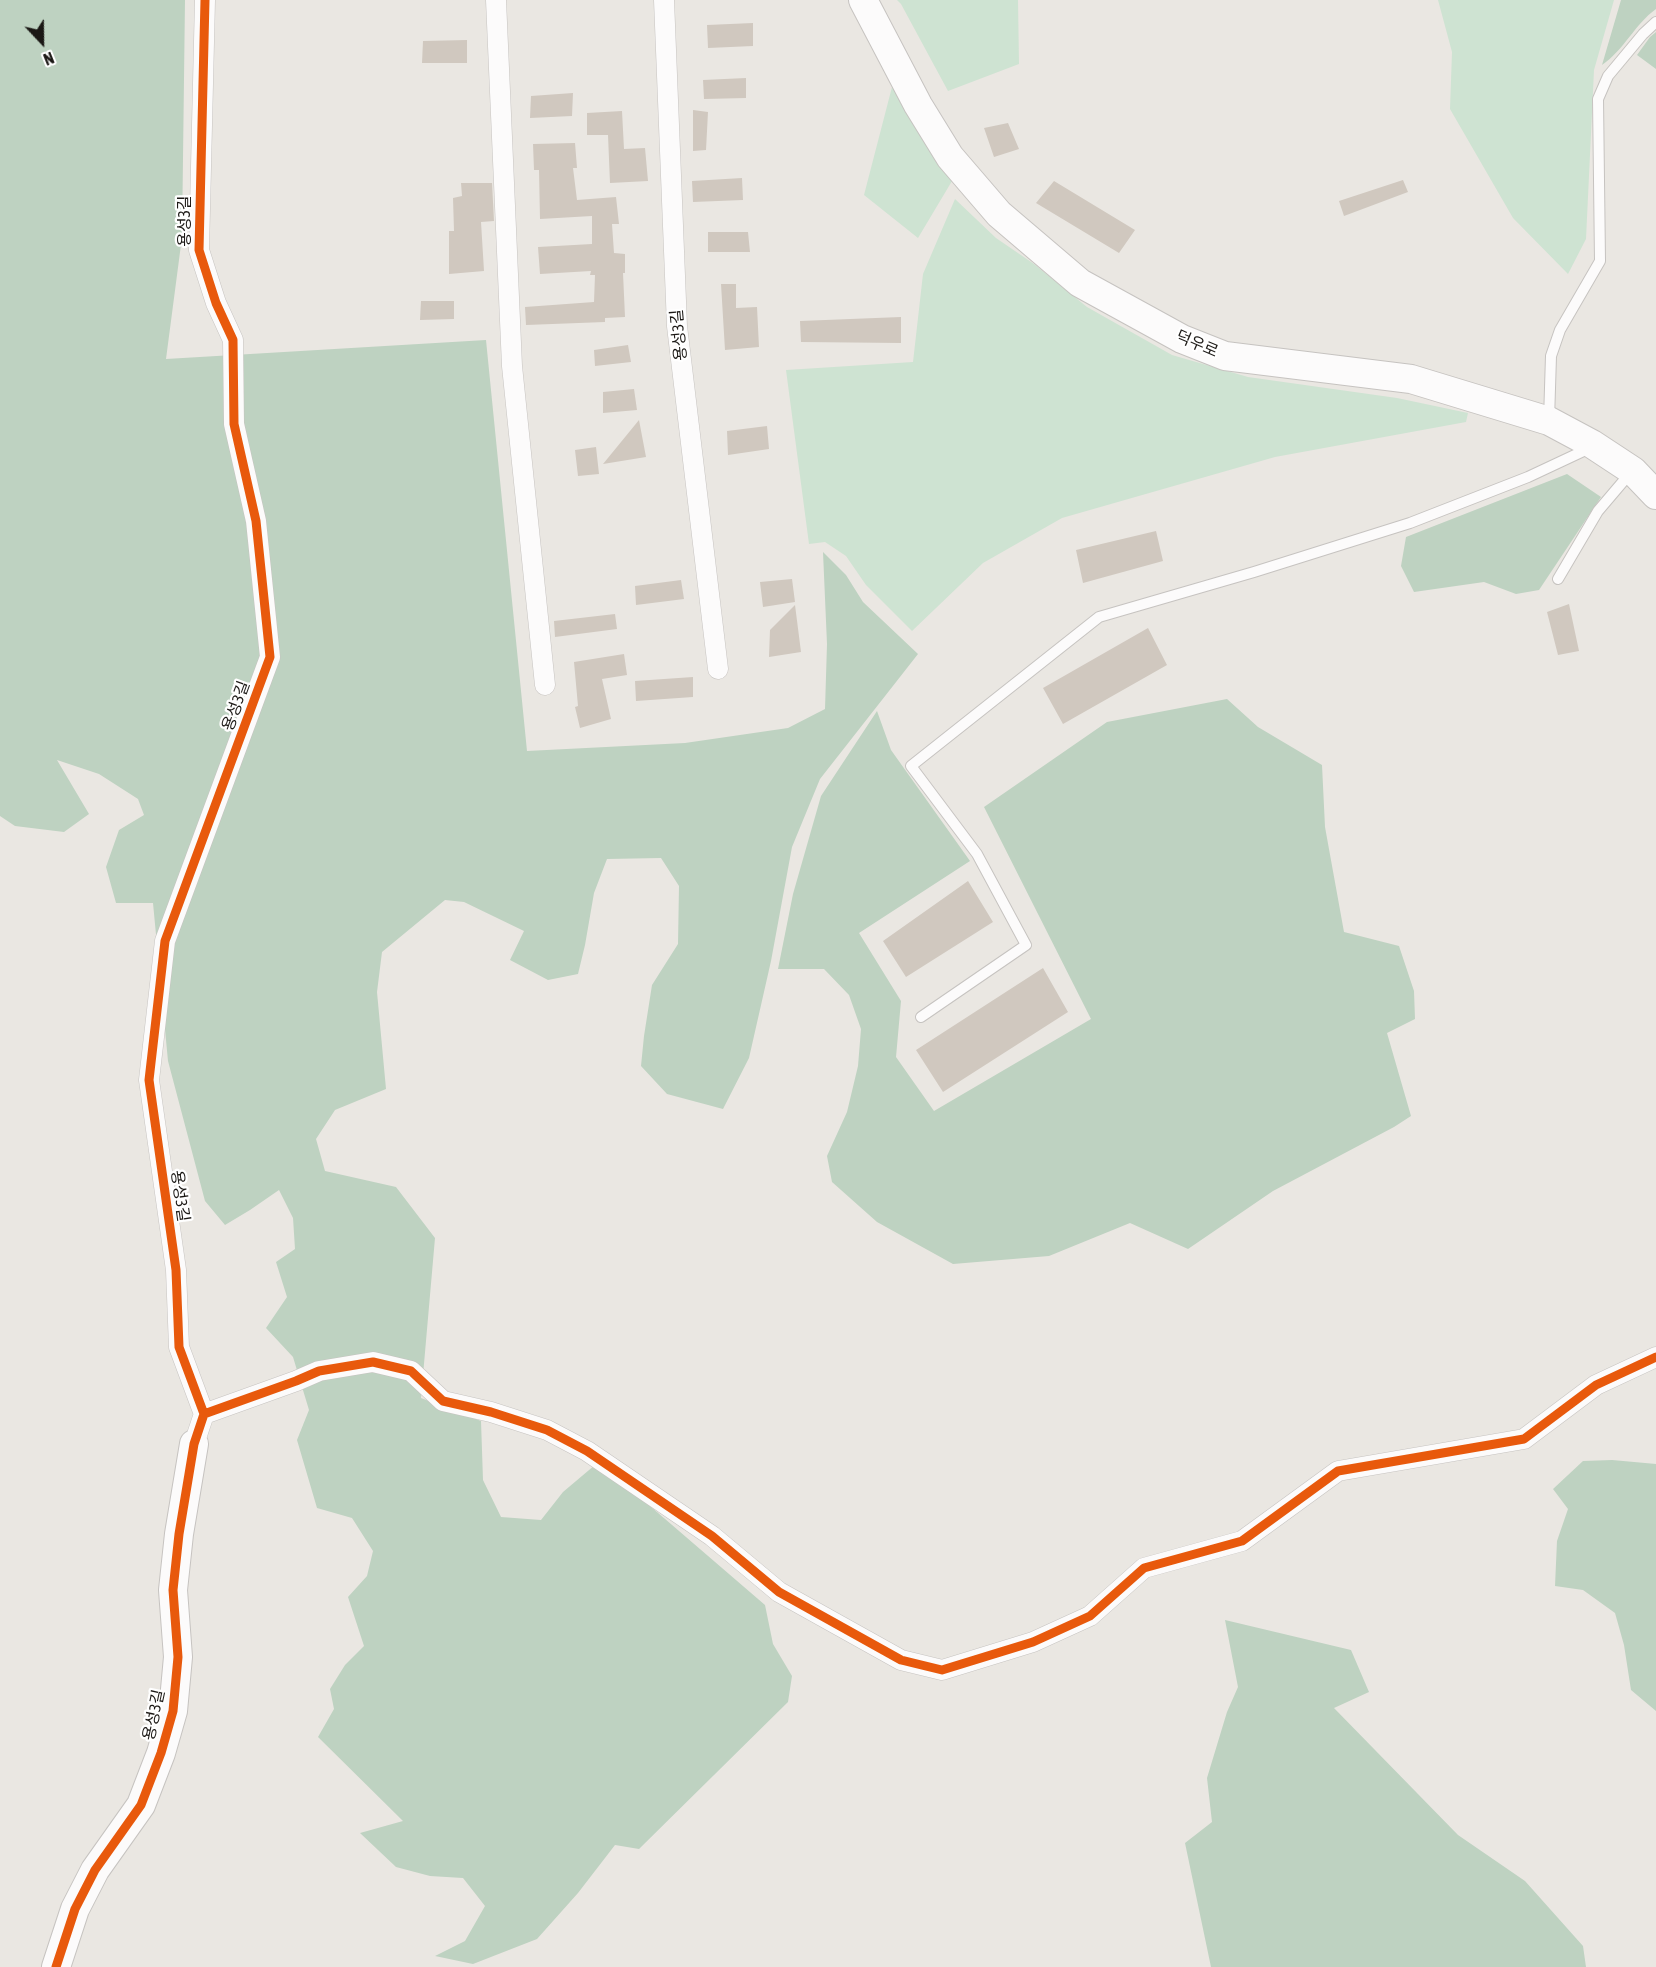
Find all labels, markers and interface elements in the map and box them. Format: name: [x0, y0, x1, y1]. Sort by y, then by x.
north arrow: [12, 12, 72, 72]
text: N: [41, 49, 57, 69]
street label: 용성3길: [175, 195, 195, 247]
street label: 용성3길: [667, 308, 691, 362]
street label: 덕우로: [1173, 327, 1221, 361]
street label: 용성3길: [218, 678, 254, 734]
street label: 용성3길: [167, 1169, 193, 1223]
street label: 용성3길: [139, 1688, 169, 1742]

